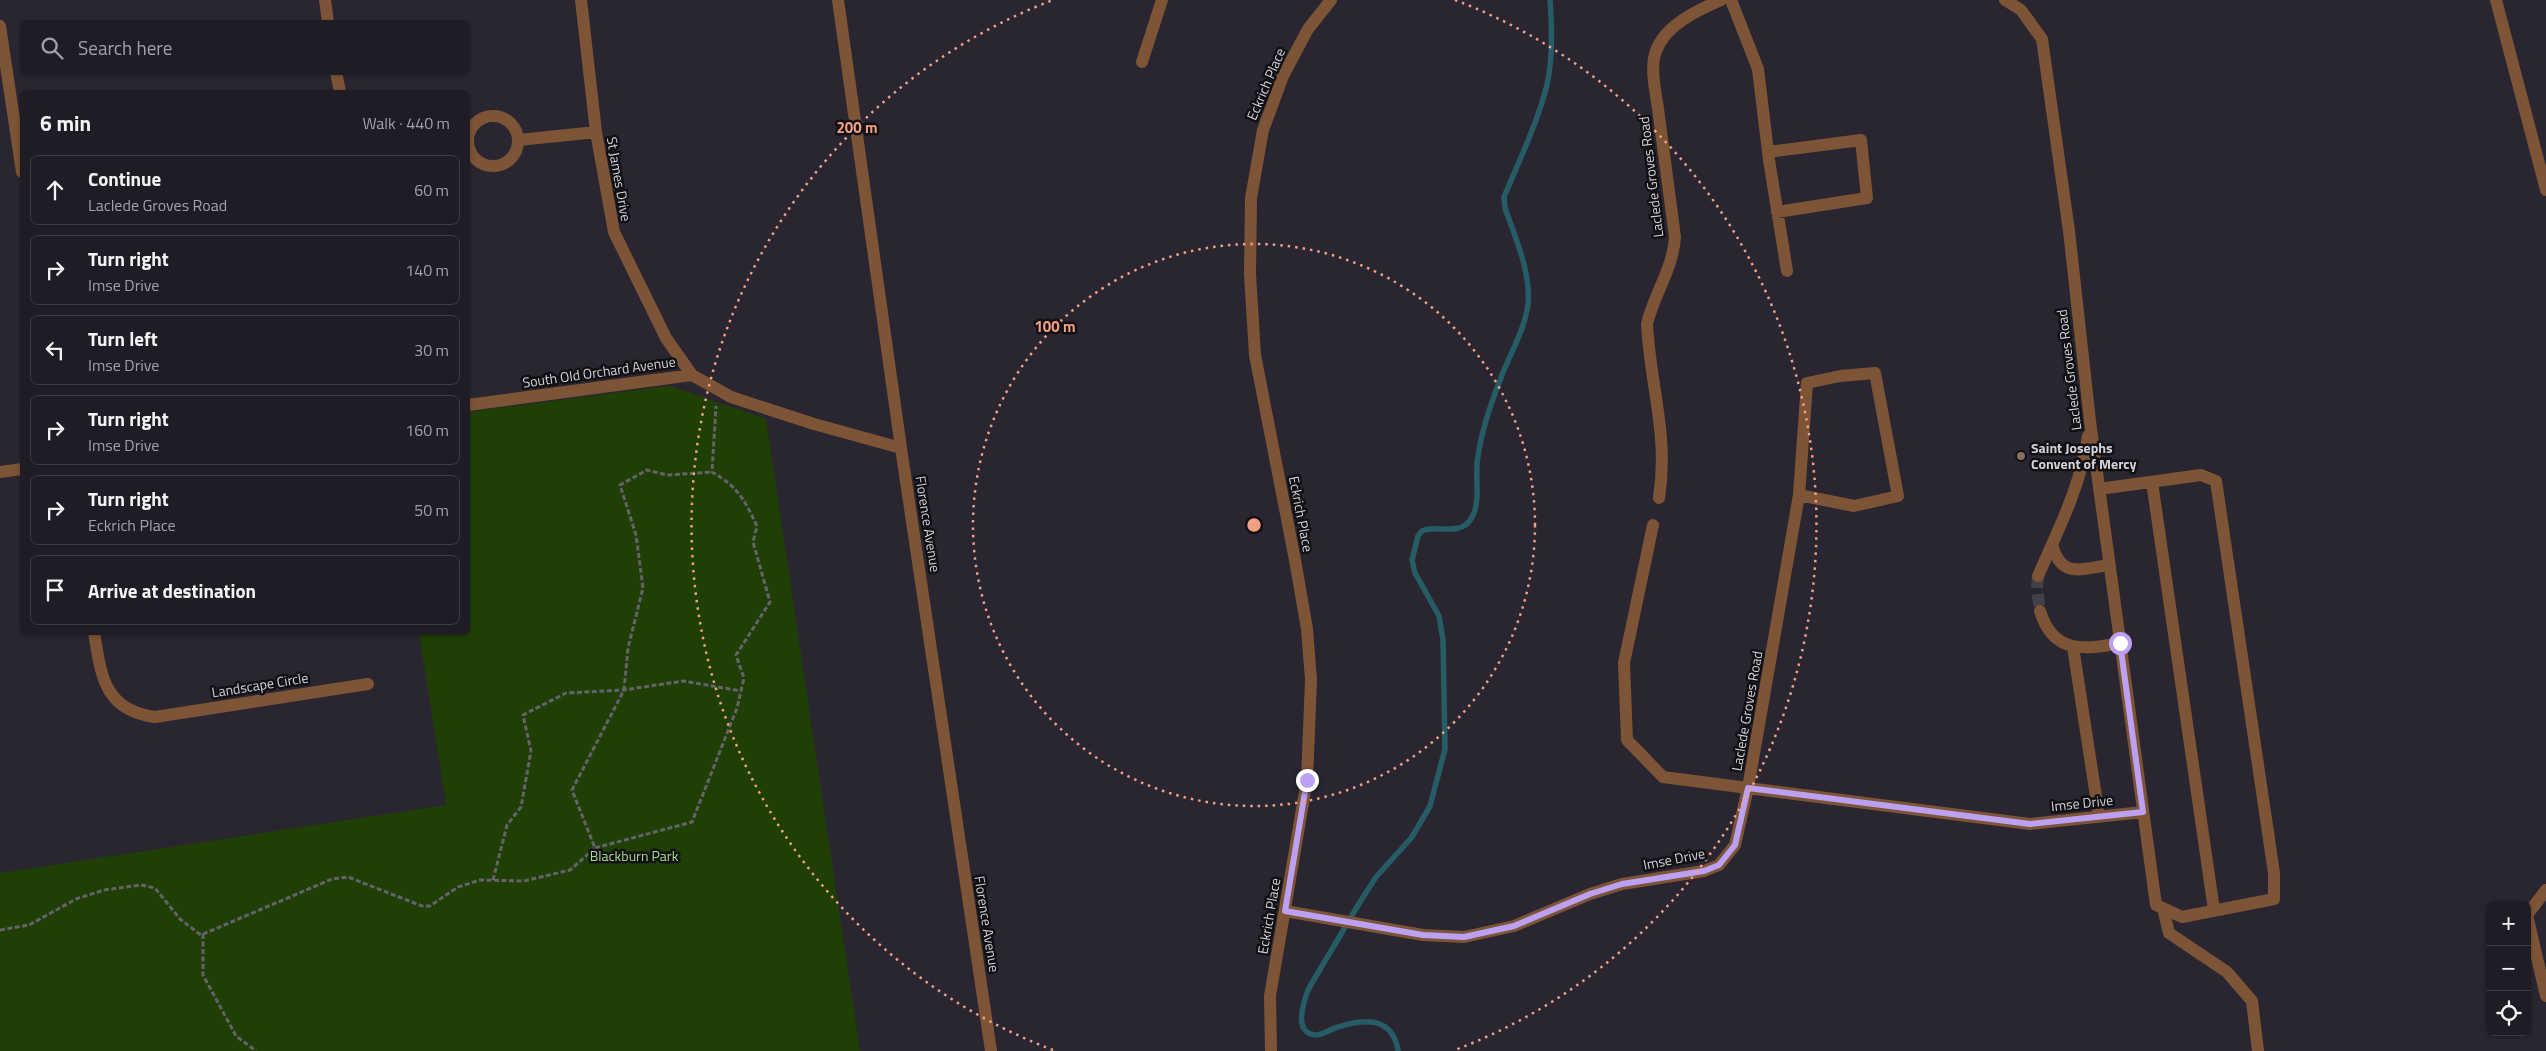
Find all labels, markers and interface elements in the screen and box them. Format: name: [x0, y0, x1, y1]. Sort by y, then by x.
search box: [20, 20, 470, 75]
text: Search here: [78, 33, 172, 62]
icon: search: [38, 34, 66, 62]
street label: Eckrich Place: [1241, 44, 1290, 123]
text: 6 min: [40, 107, 91, 139]
text: Walk · 440 m: [362, 111, 450, 135]
street label: Laclede Groves Road: [1633, 115, 1668, 239]
text: 200 m: [836, 116, 878, 139]
street label: St James Drive: [602, 135, 637, 223]
text: Continue: [88, 164, 161, 193]
icon: ahead: [41, 176, 69, 204]
text: 60 m: [414, 178, 449, 202]
text: Laclede Groves Road: [88, 193, 227, 217]
text: Turn right: [88, 244, 169, 273]
icon: right: [41, 256, 69, 284]
text: 140 m: [405, 258, 449, 282]
text: Imse Drive: [88, 273, 159, 297]
street label: Laclede Groves Road: [2051, 308, 2086, 432]
text: 100 m: [1034, 315, 1076, 338]
text: Turn left: [88, 324, 158, 353]
icon: left: [41, 336, 69, 364]
text: 30 m: [414, 338, 449, 362]
street label: South Old Orchard Avenue: [521, 350, 677, 393]
text: Imse Drive: [88, 353, 159, 377]
text: Turn right: [88, 404, 169, 433]
icon: right: [41, 416, 69, 444]
text: 160 m: [405, 418, 449, 442]
text: Imse Drive: [88, 433, 159, 457]
place label: Saint Josephs Convent of Mercy: [2031, 437, 2137, 474]
marker: Saint Josephs Convent of Mercy: [2015, 450, 2027, 462]
street label: Florence Avenue: [911, 474, 946, 574]
street label: Eckrich Place: [1284, 474, 1319, 554]
text: Turn right: [88, 484, 169, 513]
icon: right: [41, 496, 69, 524]
text: 50 m: [414, 498, 449, 522]
text: Eckrich Place: [88, 513, 176, 537]
centre of rings: [1245, 516, 1263, 534]
icon: arrive: [41, 576, 69, 604]
text: Arrive at destination: [88, 576, 256, 605]
route start: [2109, 632, 2132, 655]
street label: Laclede Groves Road: [1726, 649, 1767, 773]
street label: Landscape Circle: [210, 667, 310, 703]
route end: [1296, 769, 1319, 792]
street label: Imse Drive: [2050, 789, 2114, 816]
street label: Imse Drive: [1641, 842, 1707, 875]
park label: Blackburn Park: [590, 845, 679, 866]
street label: Florence Avenue: [970, 874, 1005, 974]
street label: Eckrich Place: [1252, 876, 1286, 955]
map controls: [2486, 901, 2531, 1036]
button: +: [2486, 901, 2531, 946]
button: −: [2486, 946, 2531, 991]
button: locate: [2486, 991, 2531, 1036]

